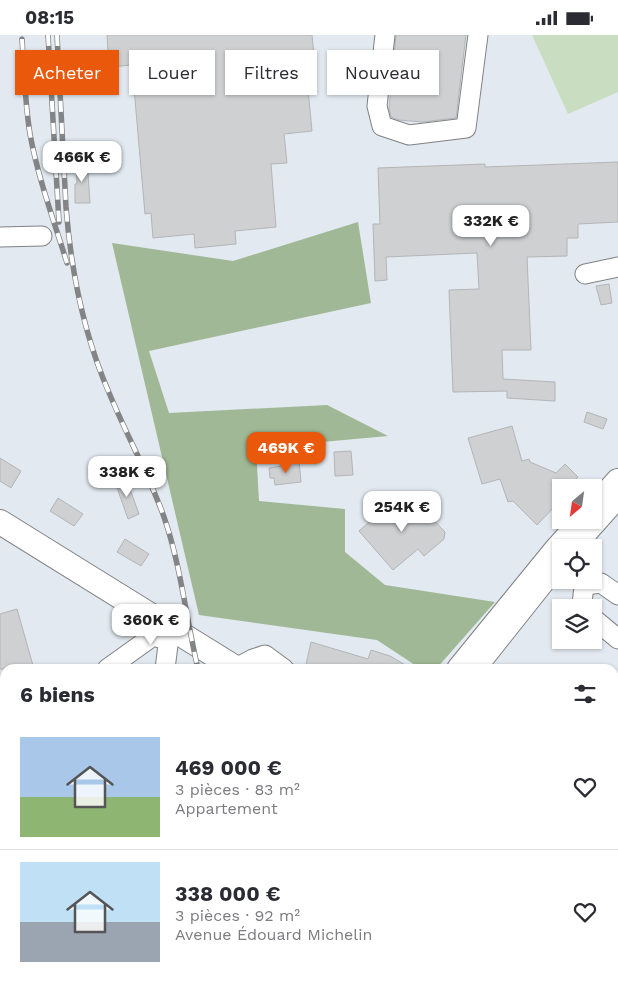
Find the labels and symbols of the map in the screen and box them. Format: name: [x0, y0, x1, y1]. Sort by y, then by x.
pin: 466K €: [41, 141, 123, 183]
pin: 332K €: [450, 205, 532, 247]
pin: 469K €: [245, 431, 327, 474]
pin: 338K €: [86, 455, 168, 498]
north arrow: [552, 479, 602, 529]
pin: 254K €: [361, 491, 443, 533]
pin: 360K €: [110, 603, 192, 646]

